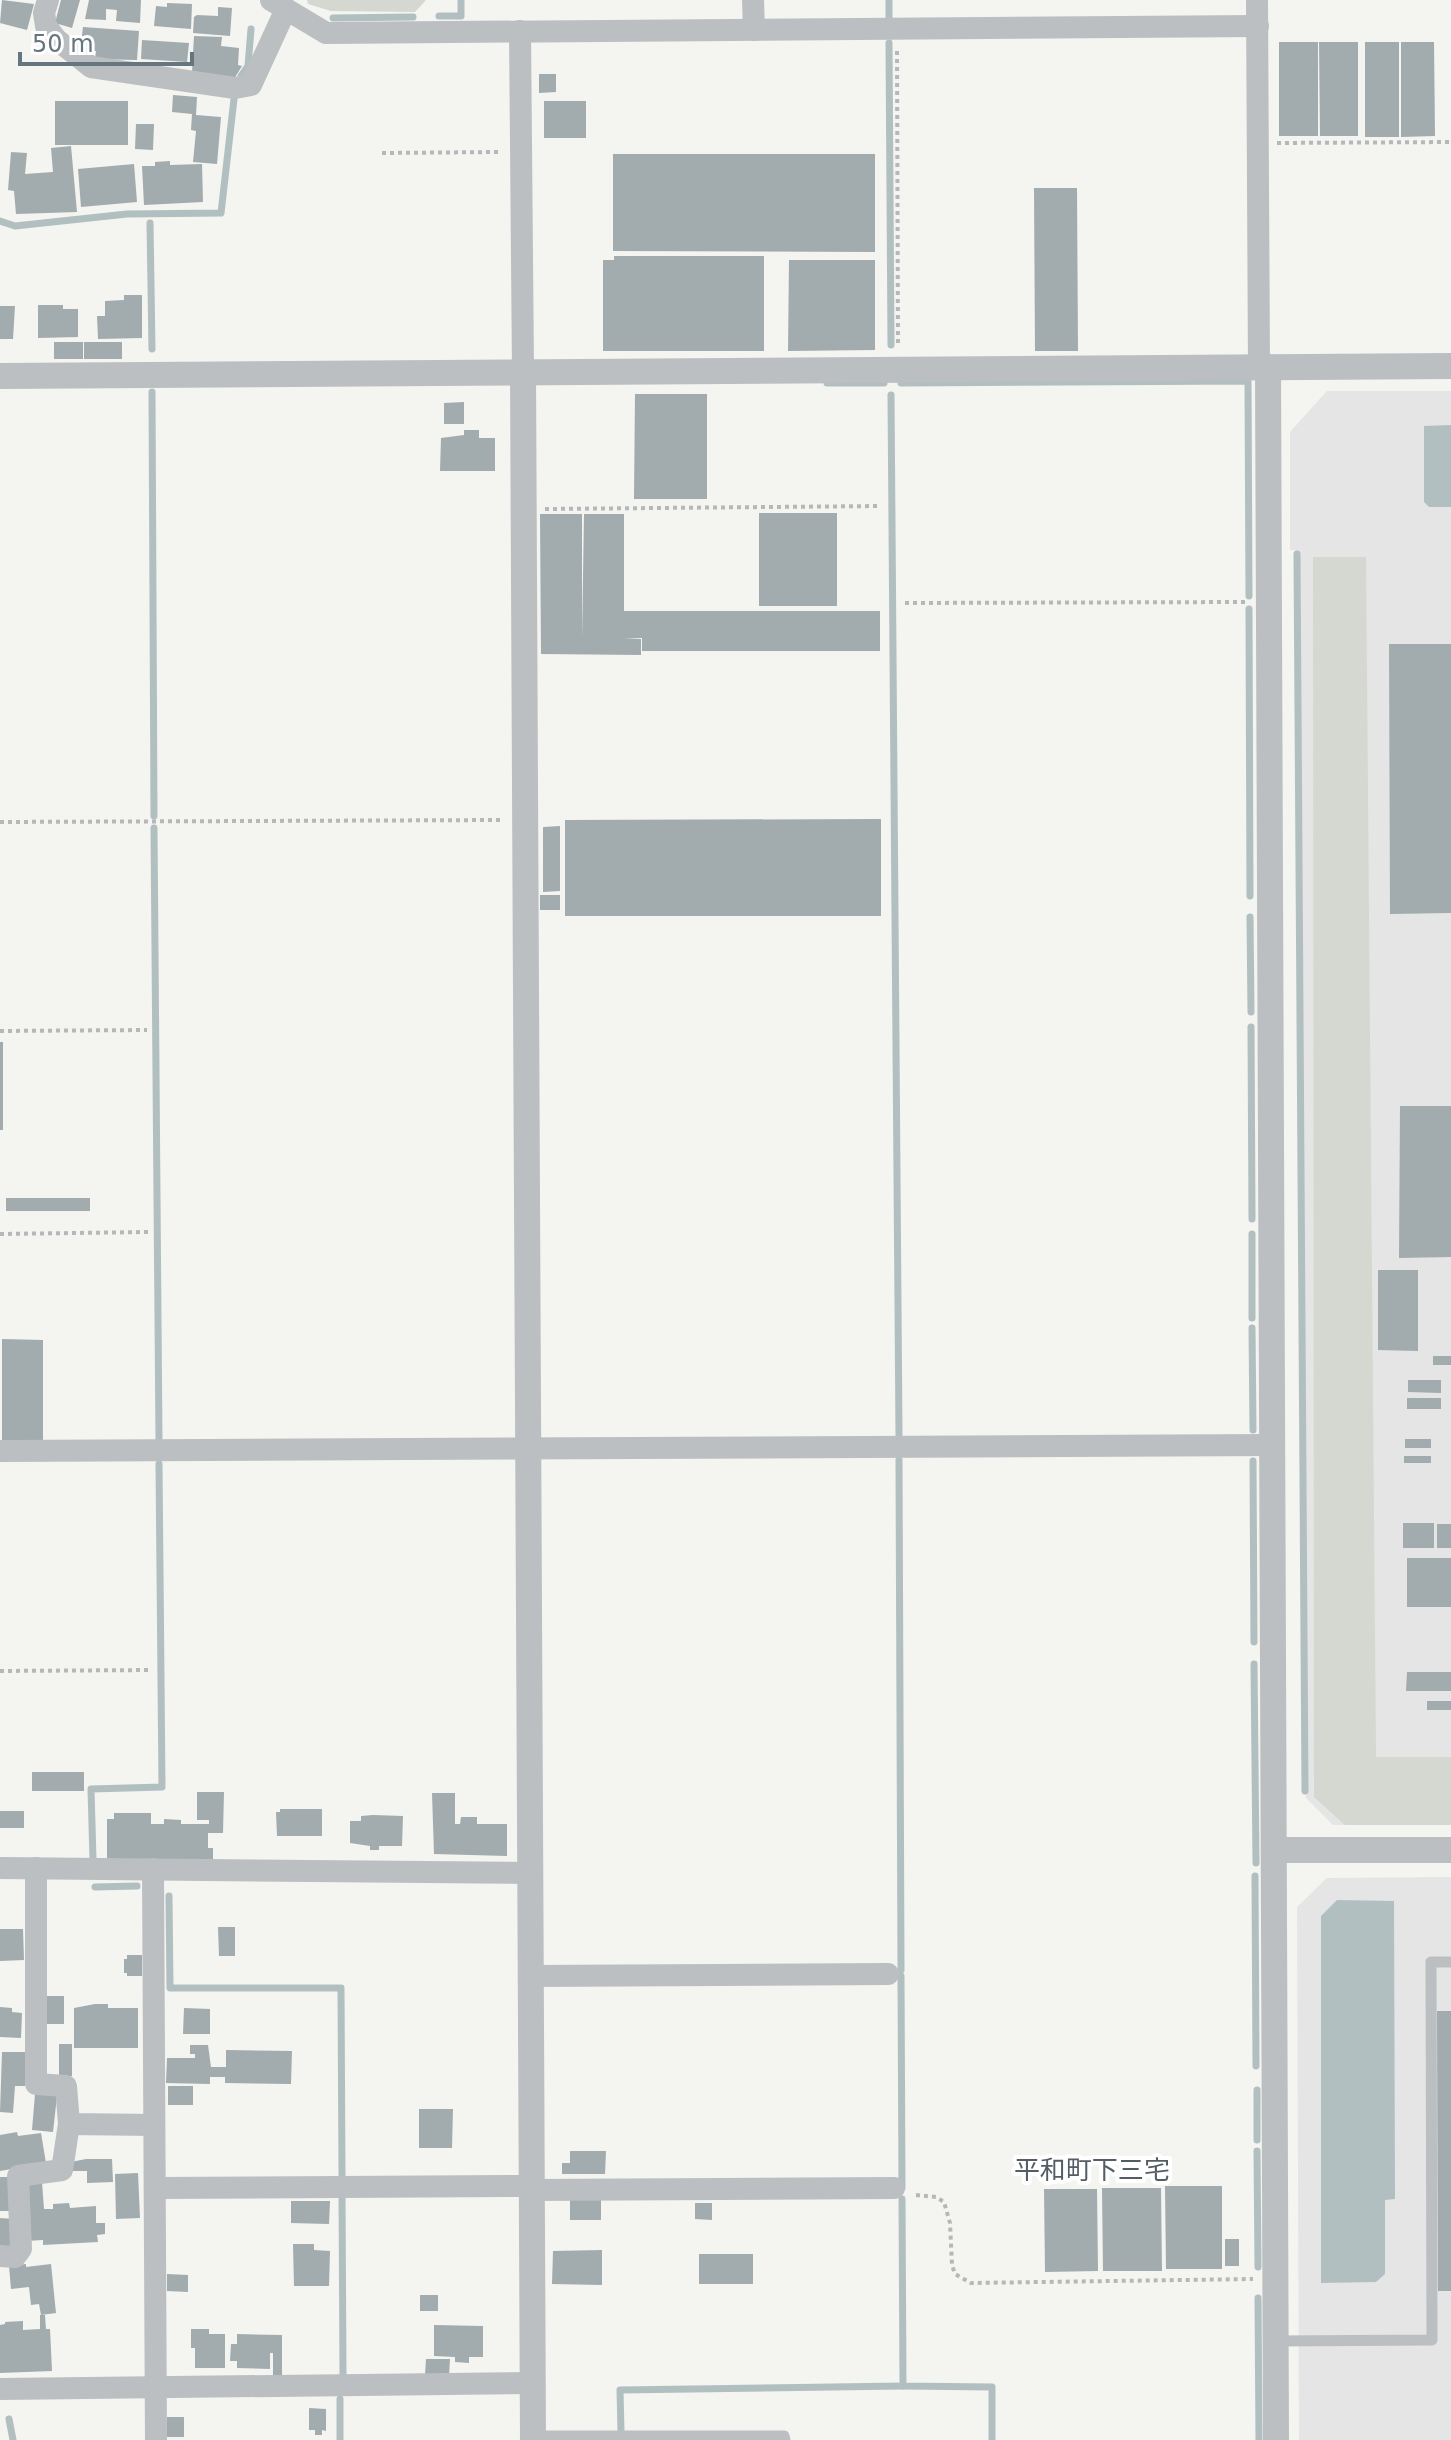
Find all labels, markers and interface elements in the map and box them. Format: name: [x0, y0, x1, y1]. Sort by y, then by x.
scale bar: [20, 16, 192, 66]
text: 50 m: [32, 30, 94, 58]
district label: 平和町下三宅: [1014, 2155, 1170, 2185]

